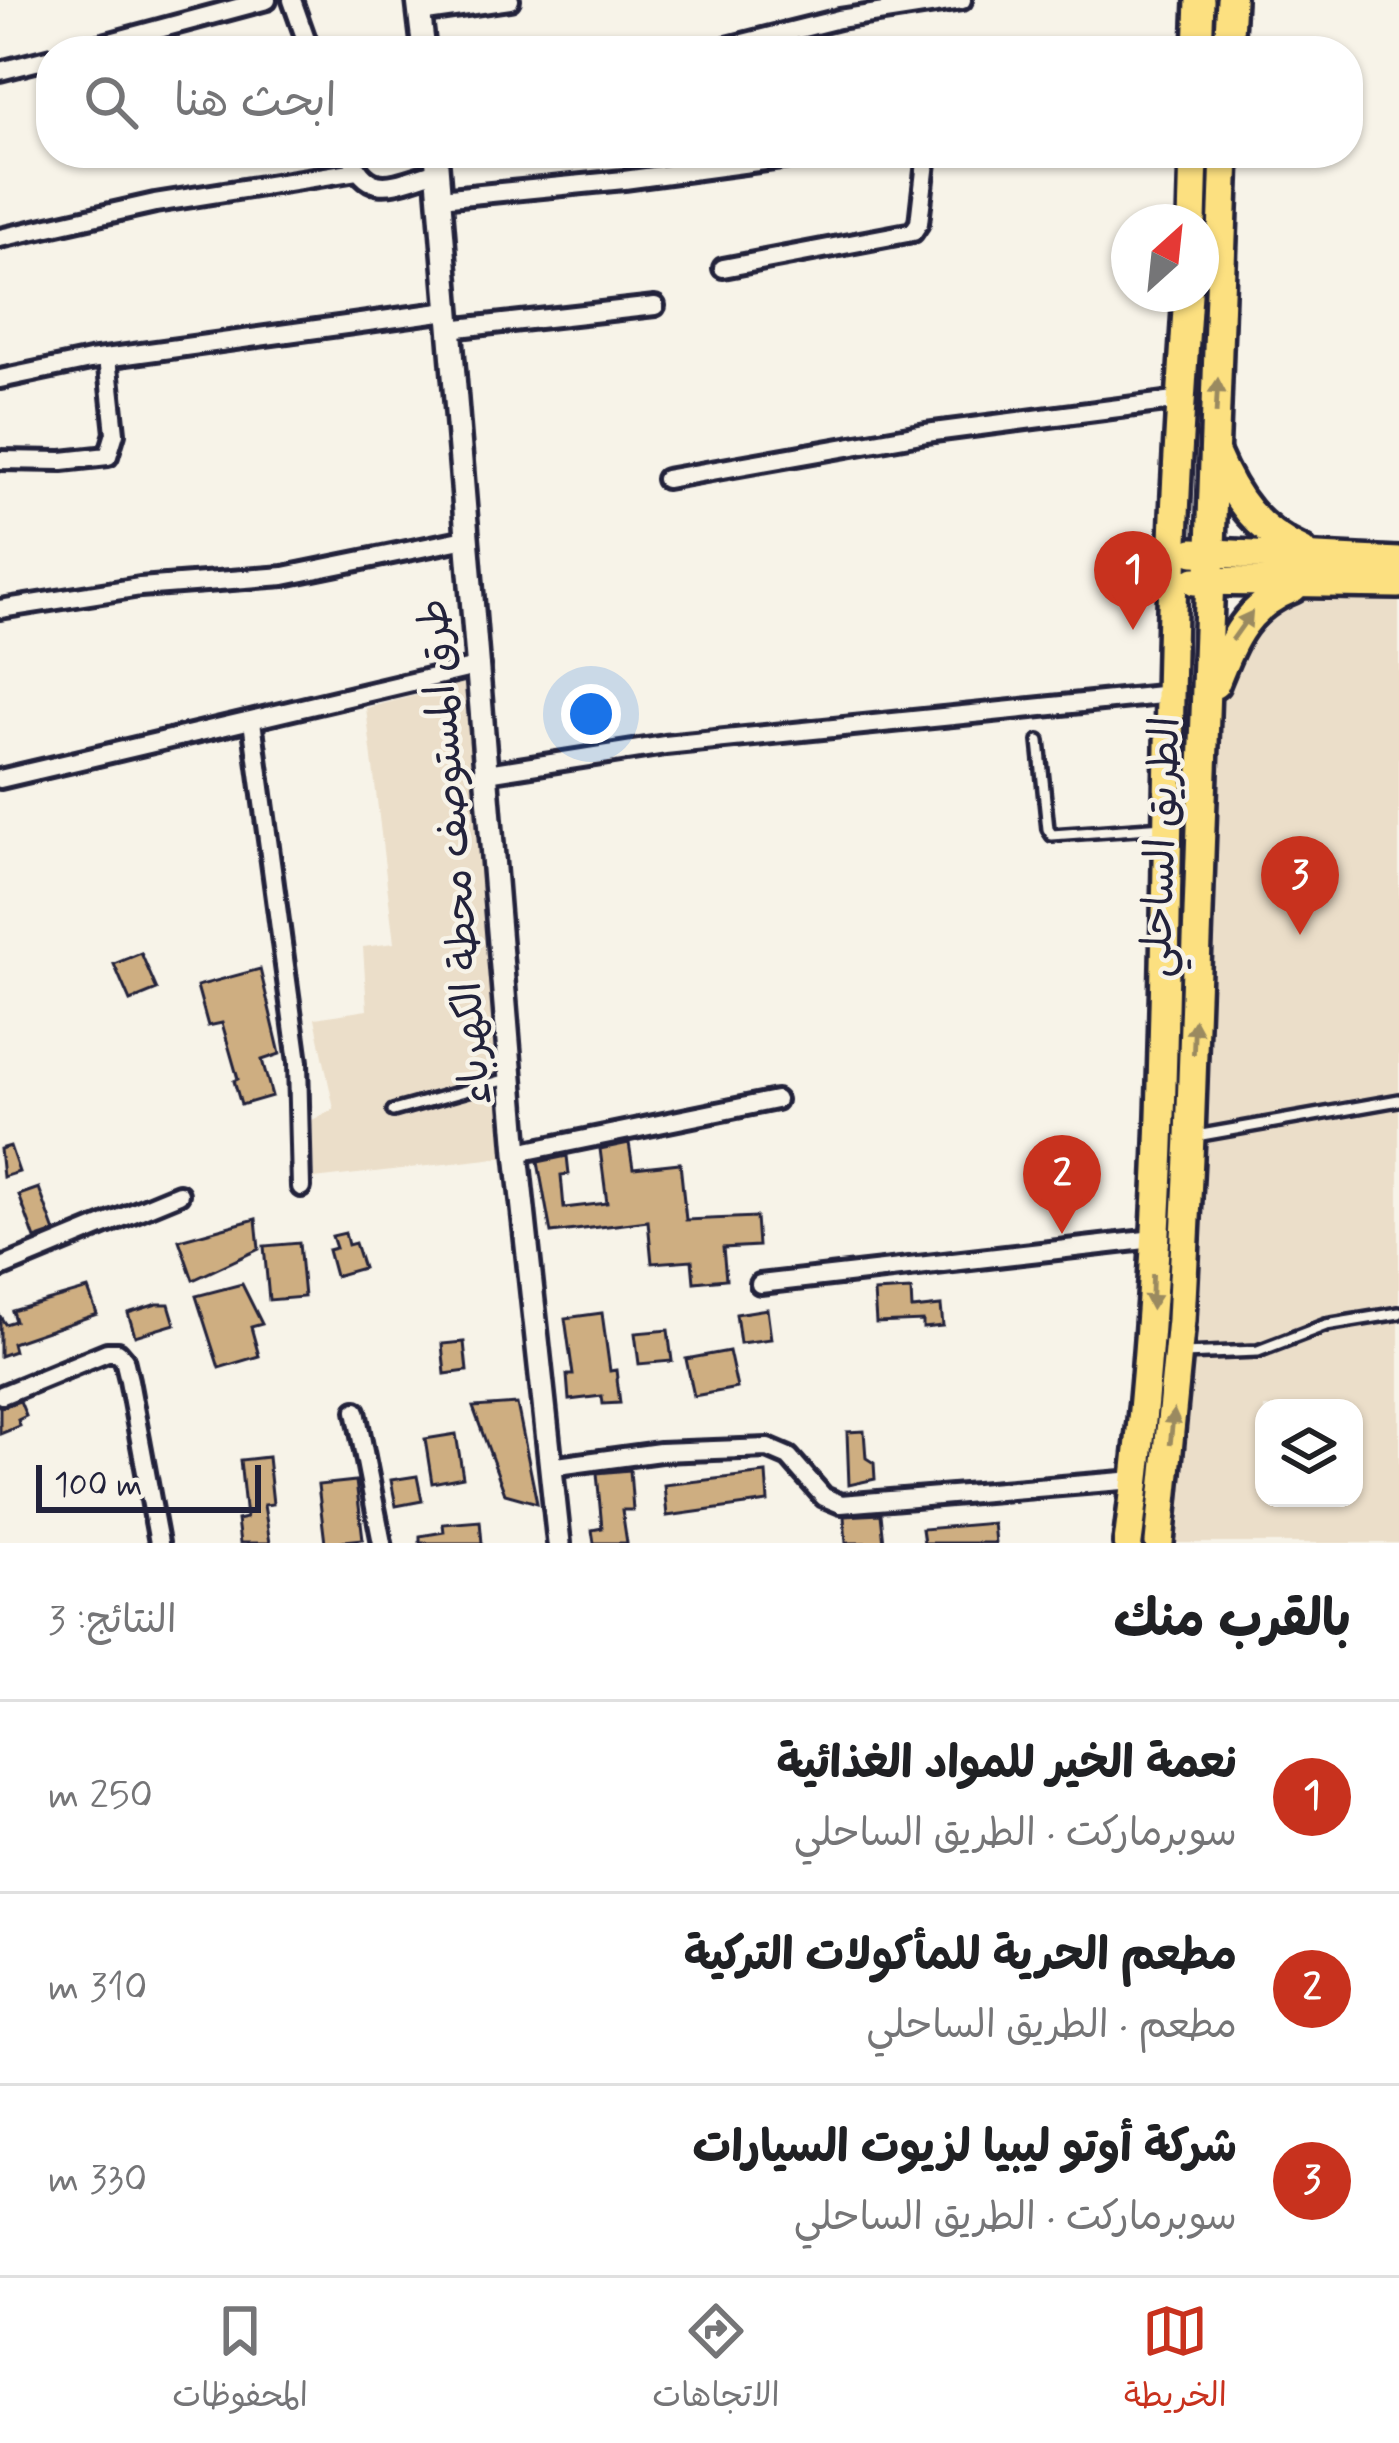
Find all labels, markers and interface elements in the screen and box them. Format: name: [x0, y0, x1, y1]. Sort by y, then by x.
search box: [36, 36, 1363, 168]
icon: search: [78, 69, 144, 135]
text: ابحث هنا: [174, 73, 337, 132]
north arrow: [1111, 204, 1219, 312]
one-way arrow: [1207, 377, 1226, 414]
pin: 1: [1094, 531, 1172, 630]
street label: طرق المستوصف محطة الكهرباء: [407, 596, 506, 1107]
one-way arrow: [1230, 610, 1253, 642]
your location: [561, 684, 621, 744]
street label: الطريق الساحلي: [1130, 716, 1201, 979]
pin: 3: [1261, 836, 1339, 935]
one-way arrow: [1185, 1017, 1204, 1055]
pin: 2: [1023, 1135, 1101, 1234]
one-way arrow: [1142, 1274, 1161, 1312]
map controls: [1255, 1399, 1363, 1507]
button: layers: [1255, 1399, 1363, 1507]
one-way arrow: [1163, 1408, 1182, 1445]
scale bar: [36, 1459, 261, 1512]
text: 100 m: [54, 1464, 143, 1508]
text: بالقرب منك: [1114, 1588, 1351, 1654]
text: النتائج: 3: [48, 1596, 177, 1647]
text: نعمة الخير للمواد الغذائية: [777, 1735, 1237, 1794]
text: 250 m: [48, 1771, 153, 1822]
text: 1: [1303, 1771, 1321, 1822]
text: سوبرماركت · الطريق الساحلي: [794, 1809, 1237, 1860]
text: مطعم الحرية للمأكولات التركية: [684, 1927, 1237, 1986]
text: 310 m: [48, 1963, 147, 2014]
text: 2: [1302, 1963, 1322, 2014]
text: مطعم · الطريق الساحلي: [866, 2001, 1237, 2052]
text: شركة أوتو ليبيا لزيوت السيارات: [693, 2119, 1237, 2178]
text: 330 m: [48, 2155, 147, 2206]
text: 3: [1303, 2155, 1321, 2206]
text: سوبرماركت · الطريق الساحلي: [794, 2193, 1237, 2244]
tab: المحفوظات: [172, 2298, 308, 2424]
tab: الاتجاهات: [652, 2298, 780, 2424]
tab: الخريطة: [1124, 2298, 1227, 2424]

